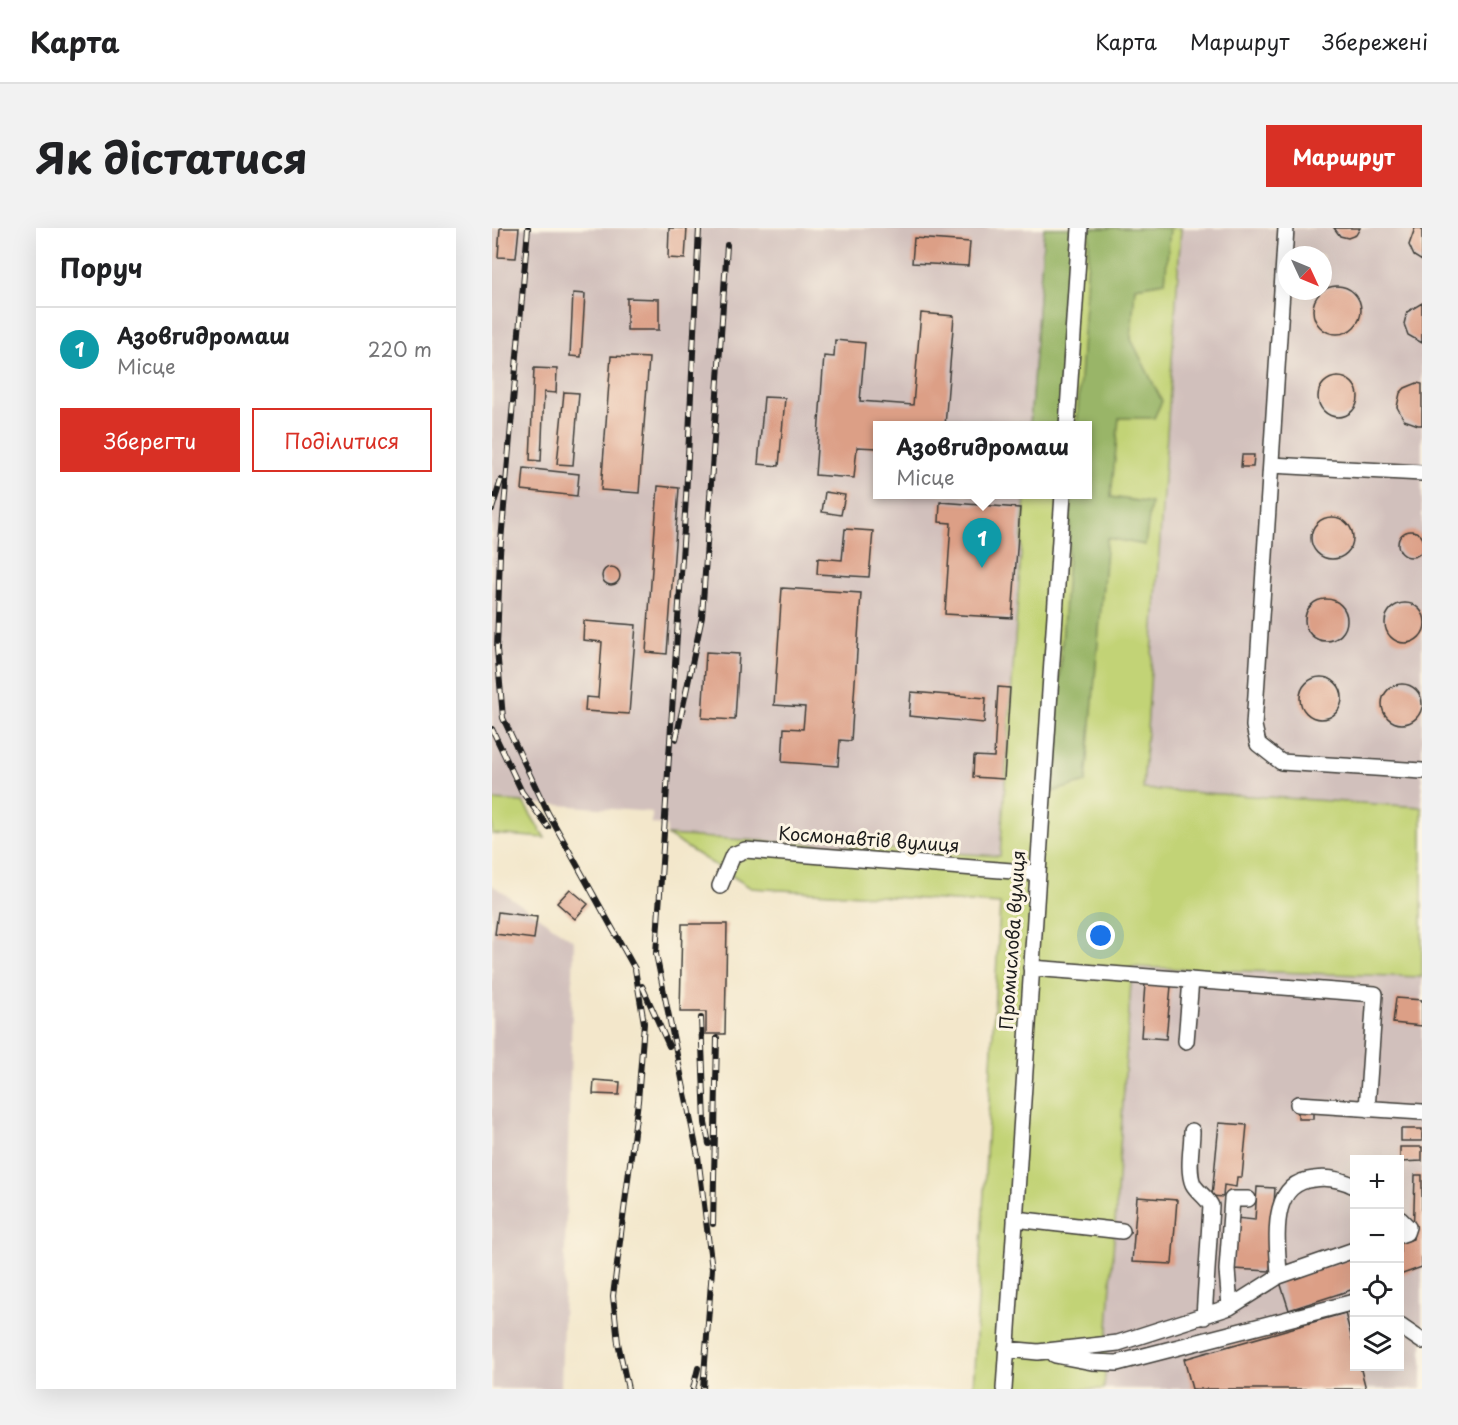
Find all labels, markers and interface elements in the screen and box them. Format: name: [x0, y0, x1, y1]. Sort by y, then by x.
text: Карта: [30, 20, 120, 63]
text: Карта: [1095, 25, 1157, 57]
text: Маршрут: [1190, 25, 1289, 57]
text: Збережені: [1322, 25, 1428, 57]
text: Як дістатися: [36, 125, 308, 188]
button: Маршрут: [1266, 125, 1422, 187]
north arrow: [1278, 246, 1332, 300]
text: Поруч: [60, 248, 143, 287]
text: Азовгидромаш: [117, 318, 290, 351]
text: 1: [75, 334, 84, 364]
text: 220 m: [368, 334, 432, 364]
text: Місце: [117, 351, 176, 381]
button: Зберегти: [60, 408, 240, 472]
button: Поділитися: [252, 408, 432, 472]
popup: [873, 421, 1092, 499]
text: Азовгидромаш: [896, 429, 1069, 462]
text: Місце: [896, 462, 955, 492]
pin: 1: [962, 518, 1002, 568]
street label: Космонавтів вулиця: [778, 819, 961, 858]
street label: Промислова вулиця: [992, 849, 1031, 1030]
your location: [1086, 921, 1115, 950]
map controls: [1350, 1155, 1404, 1371]
button: +: [1350, 1155, 1404, 1209]
button: −: [1350, 1209, 1404, 1263]
button: locate: [1350, 1263, 1404, 1317]
button: layers: [1350, 1317, 1404, 1371]

